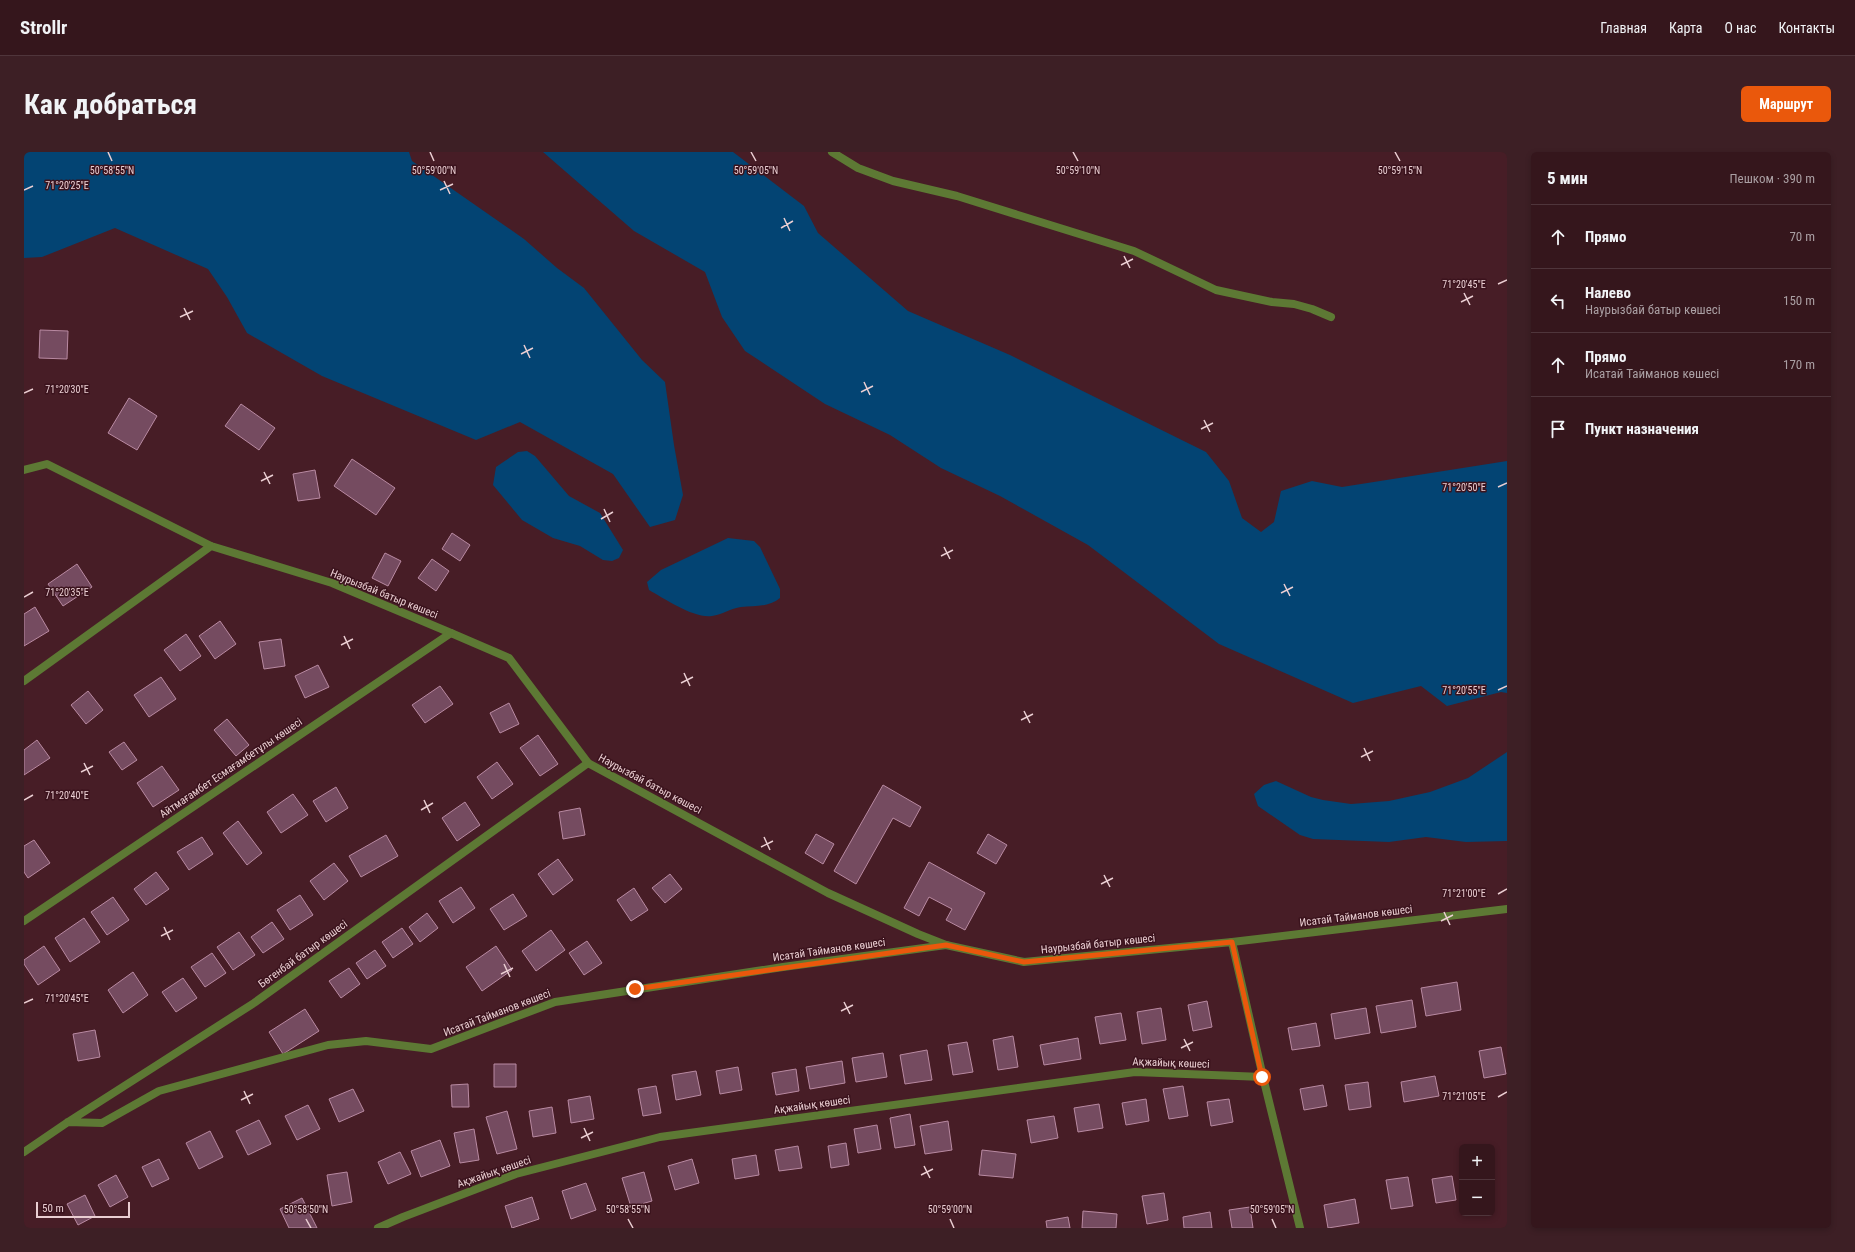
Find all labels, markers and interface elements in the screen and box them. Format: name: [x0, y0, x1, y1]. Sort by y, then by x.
text: Strollr: [20, 16, 67, 39]
text: Главная: [1600, 20, 1647, 36]
text: Карта: [1669, 20, 1702, 36]
text: О нас: [1724, 20, 1756, 36]
text: Контакты: [1778, 20, 1835, 36]
button: Маршрут: [1741, 86, 1831, 122]
text: Как добраться: [24, 88, 197, 121]
text: 50°58'55"N: [90, 165, 134, 176]
text: 50°59'00"N: [412, 165, 456, 176]
text: 50°59'05"N: [734, 165, 778, 176]
text: 50°59'10"N: [1056, 165, 1100, 176]
text: 50°59'15"N: [1378, 165, 1422, 176]
text: 5 мин: [1547, 168, 1588, 188]
text: Пешком · 390 m: [1729, 171, 1815, 186]
text: 71°20'25"E: [45, 180, 89, 191]
icon: ahead: [1547, 226, 1569, 248]
text: Прямо: [1585, 228, 1626, 246]
text: 70 m: [1789, 229, 1815, 244]
text: 71°20'45"E: [1442, 279, 1486, 290]
text: Налево: [1585, 284, 1631, 302]
icon: left: [1547, 290, 1569, 312]
text: 150 m: [1783, 293, 1815, 308]
text: Наурызбай батыр көшесі: [1585, 302, 1721, 317]
text: Прямо: [1585, 348, 1626, 366]
icon: ahead: [1547, 354, 1569, 376]
text: 170 m: [1783, 357, 1815, 372]
text: Исатай Тайманов көшесі: [1585, 366, 1719, 381]
text: 71°20'30"E: [45, 384, 89, 395]
icon: arrive: [1547, 418, 1569, 440]
text: Пункт назначения: [1585, 420, 1699, 438]
text: 71°20'50"E: [1442, 482, 1486, 493]
street label: Наурызбай батыр көшесі: [328, 566, 440, 622]
text: 71°20'35"E: [45, 587, 89, 598]
text: 71°20'55"E: [1442, 685, 1486, 696]
street label: Айтмағамбет Есмағамбетұлы көшесі: [157, 715, 305, 821]
street label: Наурызбай батыр көшесі: [596, 751, 704, 817]
text: 71°20'40"E: [45, 790, 89, 801]
text: 71°21'00"E: [1442, 888, 1486, 899]
street label: Исатай Тайманов көшесі: [1299, 903, 1413, 929]
street label: Бөгенбай батыр көшесі: [256, 917, 350, 991]
street label: Наурызбай батыр көшесі: [1040, 932, 1156, 956]
street label: Исатай Тайманов көшесі: [772, 936, 886, 964]
route end: [626, 980, 644, 998]
street label: Исатай Тайманов көшесі: [442, 987, 552, 1039]
text: 71°20'45"E: [45, 993, 89, 1004]
street label: Ақжайық көшесі: [1132, 1055, 1210, 1071]
route start: [1253, 1068, 1271, 1086]
text: 71°21'05"E: [1442, 1091, 1486, 1102]
street label: Ақжайық көшесі: [773, 1093, 851, 1117]
map controls: [1459, 1144, 1495, 1216]
button: +: [1459, 1144, 1495, 1180]
street label: Ақжайық көшесі: [455, 1153, 533, 1191]
button: −: [1459, 1180, 1495, 1216]
scale bar: [36, 1200, 130, 1219]
text: 50 m: [42, 1202, 64, 1215]
text: 50°58'50"N: [284, 1204, 328, 1215]
text: 50°58'55"N: [606, 1204, 650, 1215]
text: 50°59'00"N: [928, 1204, 972, 1215]
text: 50°59'05"N: [1250, 1204, 1294, 1215]

